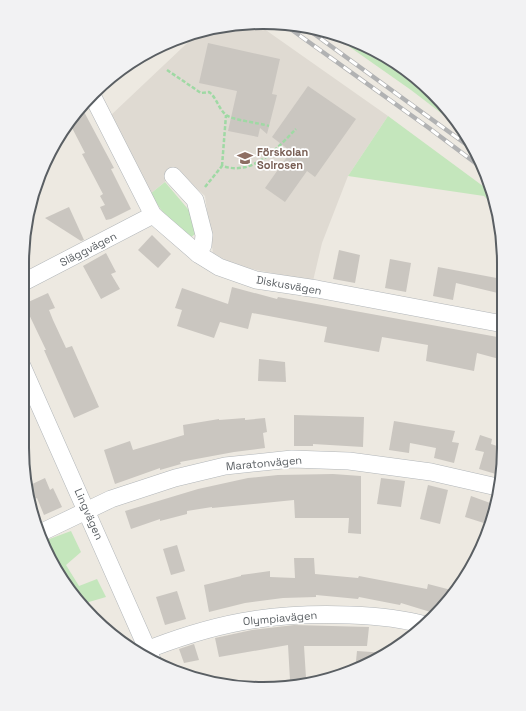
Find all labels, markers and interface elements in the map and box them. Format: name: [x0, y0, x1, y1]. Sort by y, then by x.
place label: Förskolan Solrosen: [257, 145, 308, 172]
school or university icon: Förskolan Solrosen: [236, 149, 254, 167]
street label: Släggvägen: [57, 229, 119, 269]
street label: Diskusvägen: [255, 272, 323, 298]
street label: Maratonvägen: [225, 453, 303, 473]
street label: Lingvägen: [71, 486, 107, 542]
street label: Olympiavägen: [242, 608, 318, 628]

